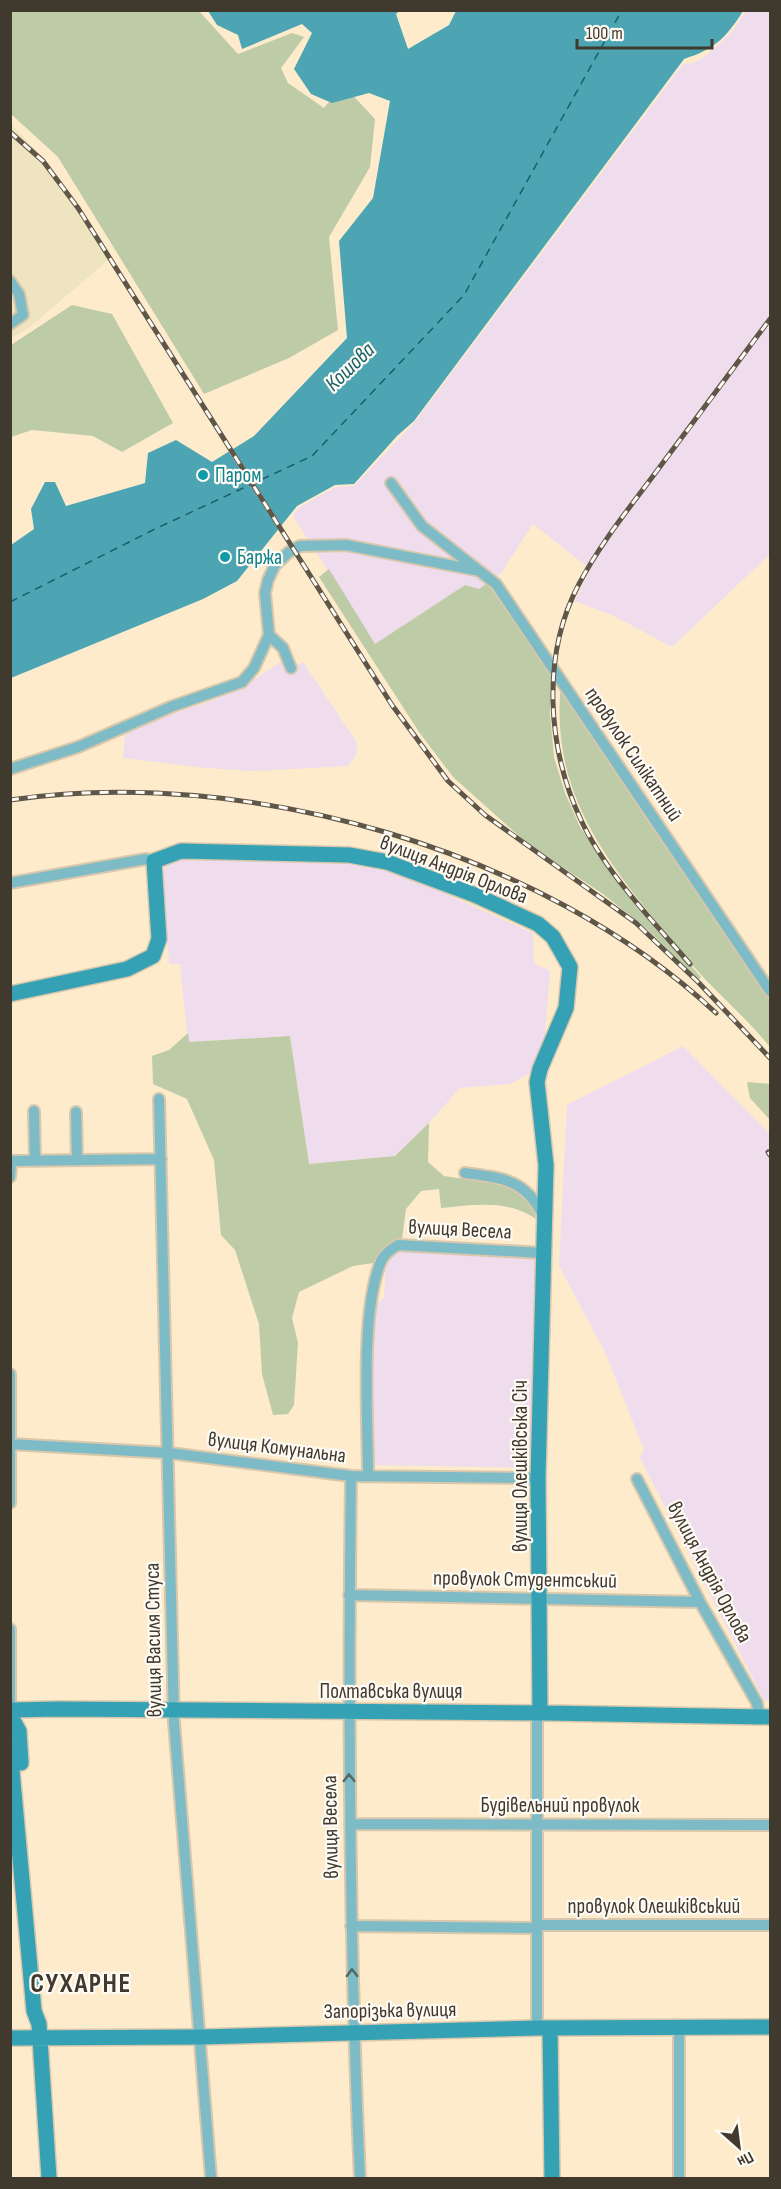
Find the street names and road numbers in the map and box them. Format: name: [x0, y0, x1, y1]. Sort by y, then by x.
street label: провулок Силікатний: [579, 682, 688, 826]
street label: вулиця Андрія Орлова: [376, 830, 531, 909]
street label: вулиця Весела: [408, 1214, 512, 1245]
street label: вулиця Олешківська Січ: [508, 1380, 533, 1552]
street label: вулиця Комунальна: [207, 1427, 347, 1468]
street label: вулиця Андрія Орлова: [662, 1497, 757, 1647]
street label: вулиця Василя Стуса: [140, 1562, 167, 1718]
street label: провулок Студентський: [433, 1565, 617, 1594]
street label: Полтавська вулиця: [320, 1679, 462, 1704]
street label: вулиця Весела: [317, 1775, 344, 1879]
street label: Будівельний провулок: [481, 1793, 640, 1818]
street label: провулок Олешківський: [568, 1894, 740, 1919]
street label: Запорізька вулиця: [323, 1997, 457, 2024]

